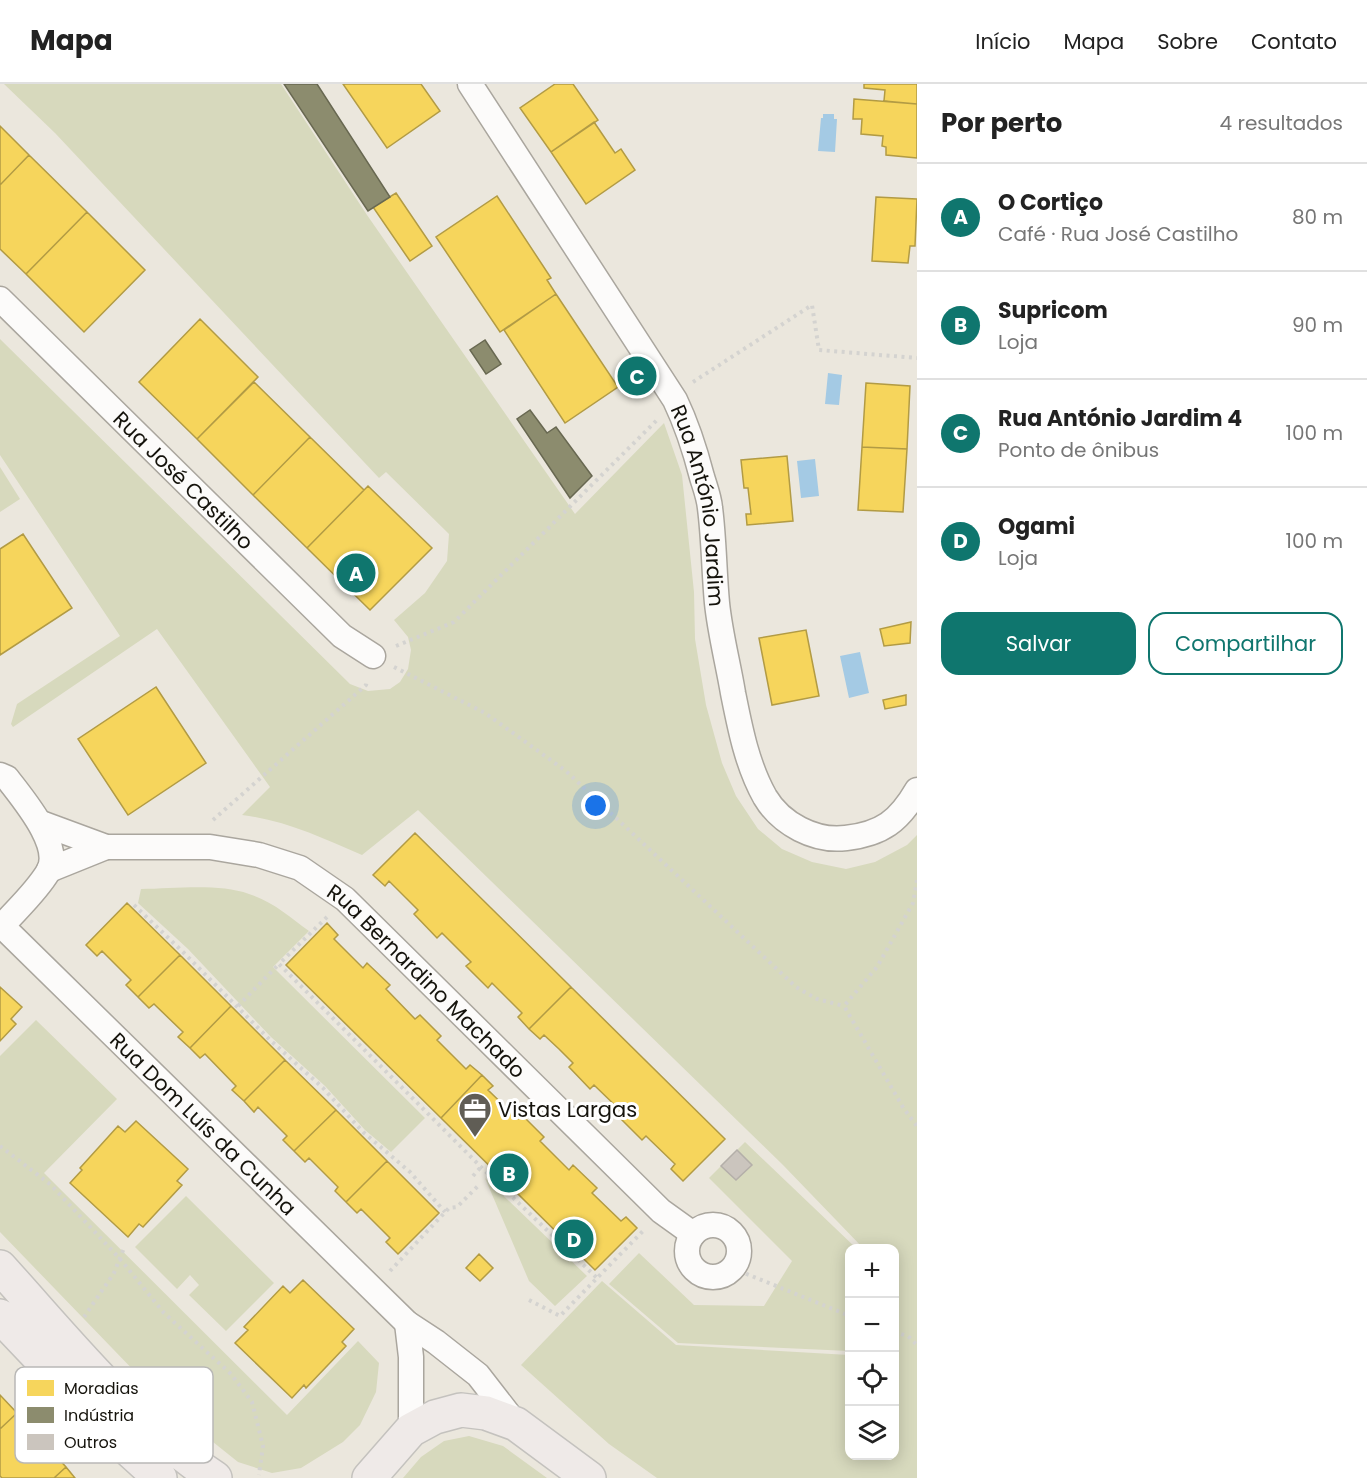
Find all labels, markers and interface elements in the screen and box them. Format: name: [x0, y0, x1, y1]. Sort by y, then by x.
text: Mapa: [30, 21, 113, 60]
text: Início: [975, 27, 1030, 56]
text: Mapa: [1063, 27, 1124, 56]
text: Sobre: [1157, 27, 1218, 56]
text: Contato: [1251, 27, 1337, 56]
text: Por perto: [941, 105, 1062, 141]
text: 4 resultados: [1220, 109, 1343, 137]
text: O Cortiço: [998, 187, 1103, 218]
text: A: [953, 203, 968, 231]
text: 80 m: [1292, 203, 1343, 231]
text: Café · Rua José Castilho: [998, 220, 1238, 248]
text: Supricom: [998, 295, 1108, 326]
text: B: [954, 311, 967, 339]
text: 90 m: [1292, 311, 1343, 339]
text: Loja: [998, 328, 1038, 356]
pin: C: [618, 354, 656, 398]
street label: Rua António Jardim: [664, 400, 732, 608]
text: Rua António Jardim 4: [998, 403, 1242, 434]
street label: Rua José Castilho: [107, 404, 260, 556]
text: C: [953, 419, 968, 447]
text: 100 m: [1286, 419, 1343, 447]
text: Ponto de ônibus: [998, 436, 1159, 464]
text: Ogami: [998, 511, 1075, 542]
text: D: [953, 527, 968, 555]
text: 100 m: [1286, 527, 1343, 555]
text: Loja: [998, 544, 1038, 572]
pin: A: [336, 550, 376, 596]
button: Salvar: [941, 612, 1136, 675]
button: Compartilhar: [1148, 612, 1343, 675]
your location: [581, 791, 610, 820]
street label: Rua Bernardino Machado: [322, 877, 533, 1084]
street label: Rua Dom Luís da Cunha: [104, 1025, 303, 1222]
office icon: Vistas Largas: [457, 1091, 493, 1138]
place label: Vistas Largas: [498, 1095, 637, 1124]
pin: B: [490, 1150, 528, 1196]
pin: D: [554, 1216, 594, 1262]
map controls: [845, 1244, 899, 1460]
button: +: [845, 1244, 899, 1298]
button: −: [845, 1298, 899, 1352]
button: locate: [845, 1352, 899, 1406]
legend: [15, 1367, 213, 1463]
text: Moradias: [64, 1377, 139, 1400]
text: Indústria: [64, 1404, 134, 1427]
button: layers: [845, 1406, 899, 1460]
text: Outros: [64, 1431, 117, 1454]

